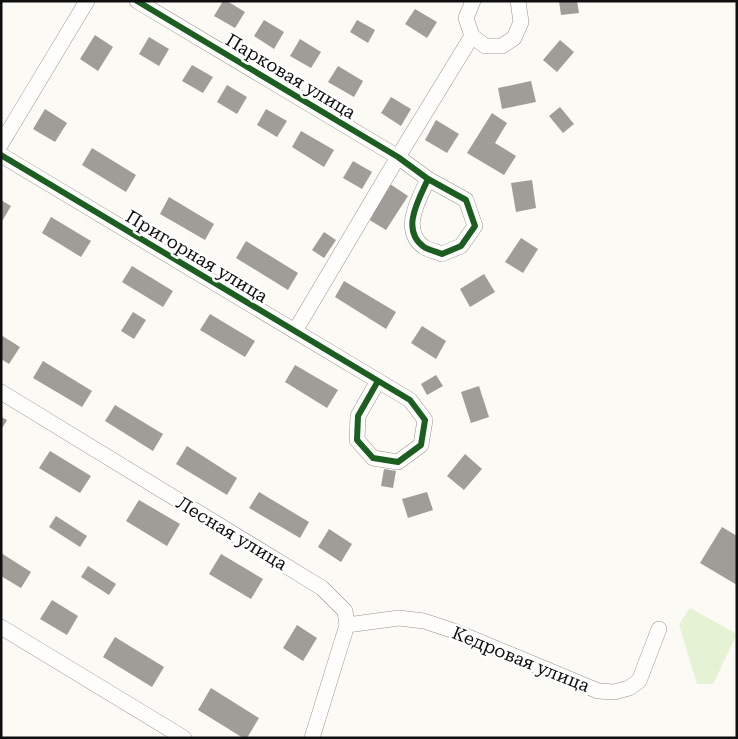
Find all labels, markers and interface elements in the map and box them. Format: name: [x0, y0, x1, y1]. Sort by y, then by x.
street label: Парковая улица: [222, 29, 360, 123]
street label: Пригорная улица: [122, 205, 272, 307]
street label: Лесная улица: [173, 492, 291, 574]
street label: Кедровая улица: [449, 622, 593, 696]

